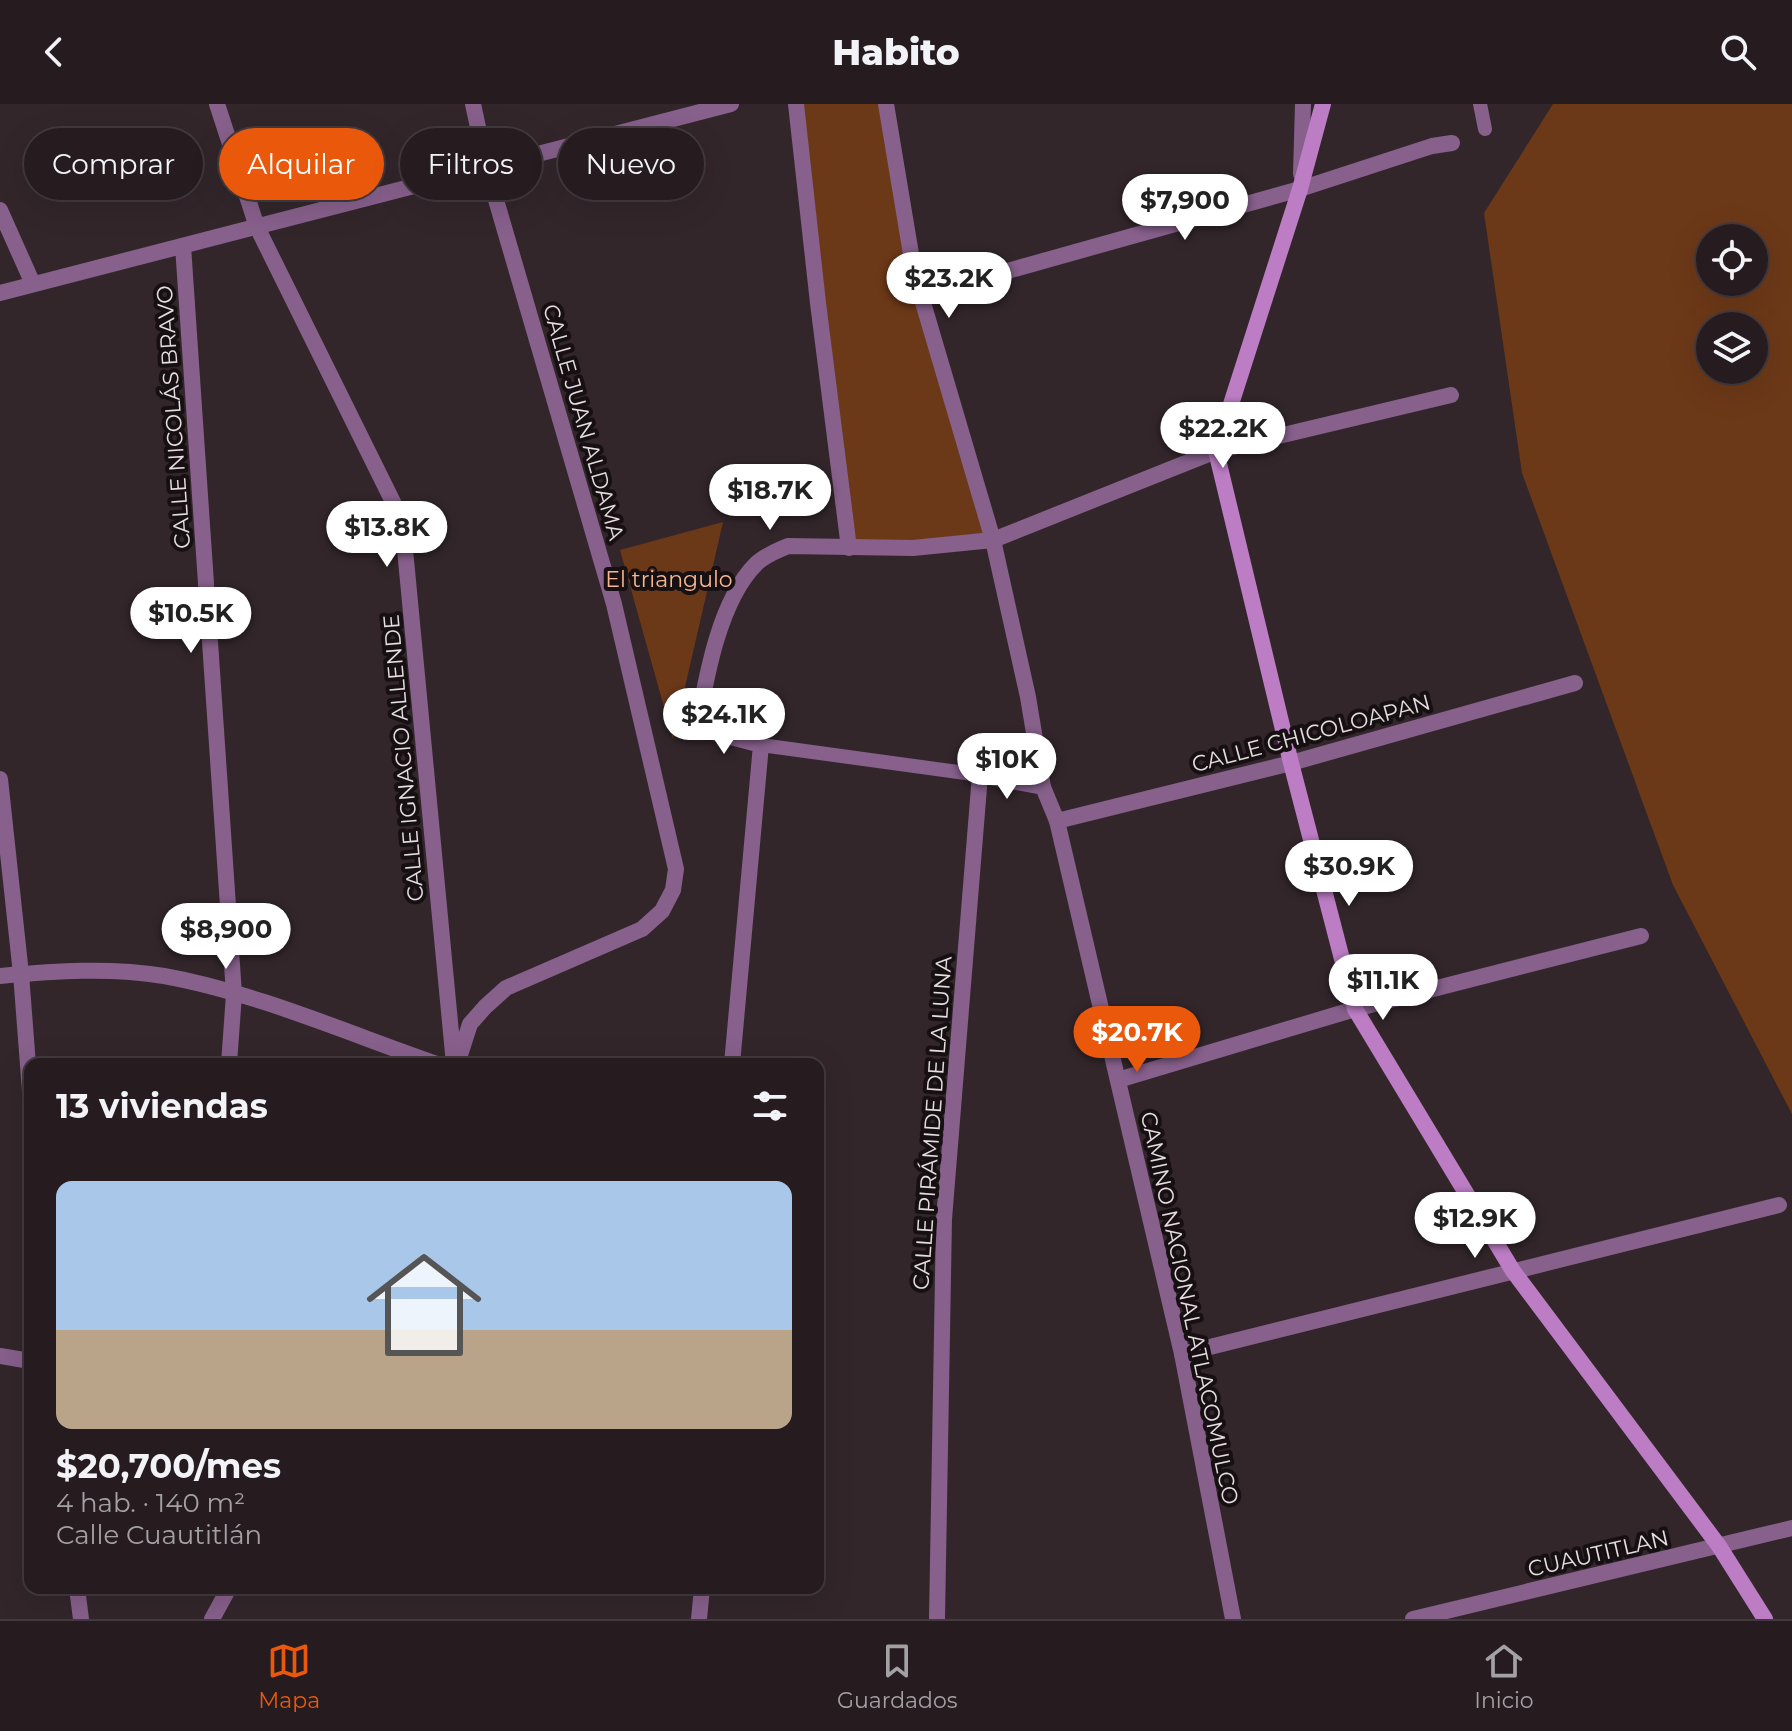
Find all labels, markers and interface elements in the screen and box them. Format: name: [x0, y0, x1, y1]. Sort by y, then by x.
icon: back: [32, 30, 76, 74]
text: Habito: [832, 30, 960, 74]
icon: search: [1716, 30, 1760, 74]
chip: Comprar: [24, 128, 203, 200]
chip: Alquilar: [219, 128, 384, 200]
chip: Filtros: [400, 128, 542, 200]
chip: Nuevo: [558, 128, 704, 200]
pin: $7,900: [1120, 174, 1250, 242]
text: $7,900: [1140, 184, 1230, 216]
map controls: [1696, 224, 1768, 384]
button: locate: [1696, 224, 1768, 296]
pin: $23.2K: [884, 252, 1014, 320]
text: $23.2K: [905, 262, 993, 294]
street label: CALLE NICOLÁS BRAVO: [151, 284, 196, 550]
street label: CALLE JUAN ALDAMA: [537, 301, 630, 543]
button: layers: [1696, 312, 1768, 384]
pin: $22.2K: [1158, 402, 1288, 470]
text: $22.2K: [1178, 412, 1268, 444]
pin: $18.7K: [705, 464, 835, 532]
text: $18.7K: [727, 474, 813, 506]
pin: $13.8K: [322, 501, 452, 569]
text: $13.8K: [344, 511, 430, 543]
park label: El triangulo: [605, 566, 733, 593]
pin: $10.5K: [126, 587, 256, 655]
text: $10.5K: [148, 597, 234, 629]
street label: CALLE IGNACIO ALLENDE: [377, 613, 430, 903]
pin: $24.1K: [659, 688, 789, 756]
street label: CALLE CHICOLOAPAN: [1189, 689, 1433, 778]
text: $24.1K: [681, 698, 767, 730]
pin: $10K: [960, 733, 1054, 801]
text: $10K: [975, 743, 1039, 775]
pin: $30.9K: [1284, 840, 1414, 908]
text: $30.9K: [1303, 850, 1395, 882]
pin: $8,900: [161, 903, 291, 971]
text: $8,900: [180, 913, 272, 945]
pin: $11.1K: [1318, 954, 1448, 1022]
street label: CALLE PIRÁMIDE DE LA LUNA: [907, 955, 958, 1291]
text: $11.1K: [1347, 964, 1419, 996]
pin: $20.7K: [1072, 1006, 1202, 1074]
text: $20.7K: [1092, 1016, 1183, 1048]
icon: filters: [748, 1084, 792, 1128]
text: 13 viviendas: [56, 1085, 268, 1127]
street label: CAMINO NACIONAL ATLACOMULCO: [1135, 1109, 1244, 1507]
pin: $12.9K: [1410, 1192, 1540, 1260]
text: $12.9K: [1433, 1202, 1517, 1234]
icon: home: [352, 1233, 496, 1377]
text: $20,700/mes: [56, 1445, 281, 1487]
text: 4 hab. · 140 m²: [56, 1487, 245, 1519]
text: Calle Cuautitlán: [56, 1519, 262, 1551]
street label: CUAUTITLAN: [1525, 1524, 1671, 1583]
tab: Mapa: [258, 1639, 320, 1714]
tab: Guardados: [837, 1639, 958, 1714]
tab: Inicio: [1474, 1639, 1534, 1714]

